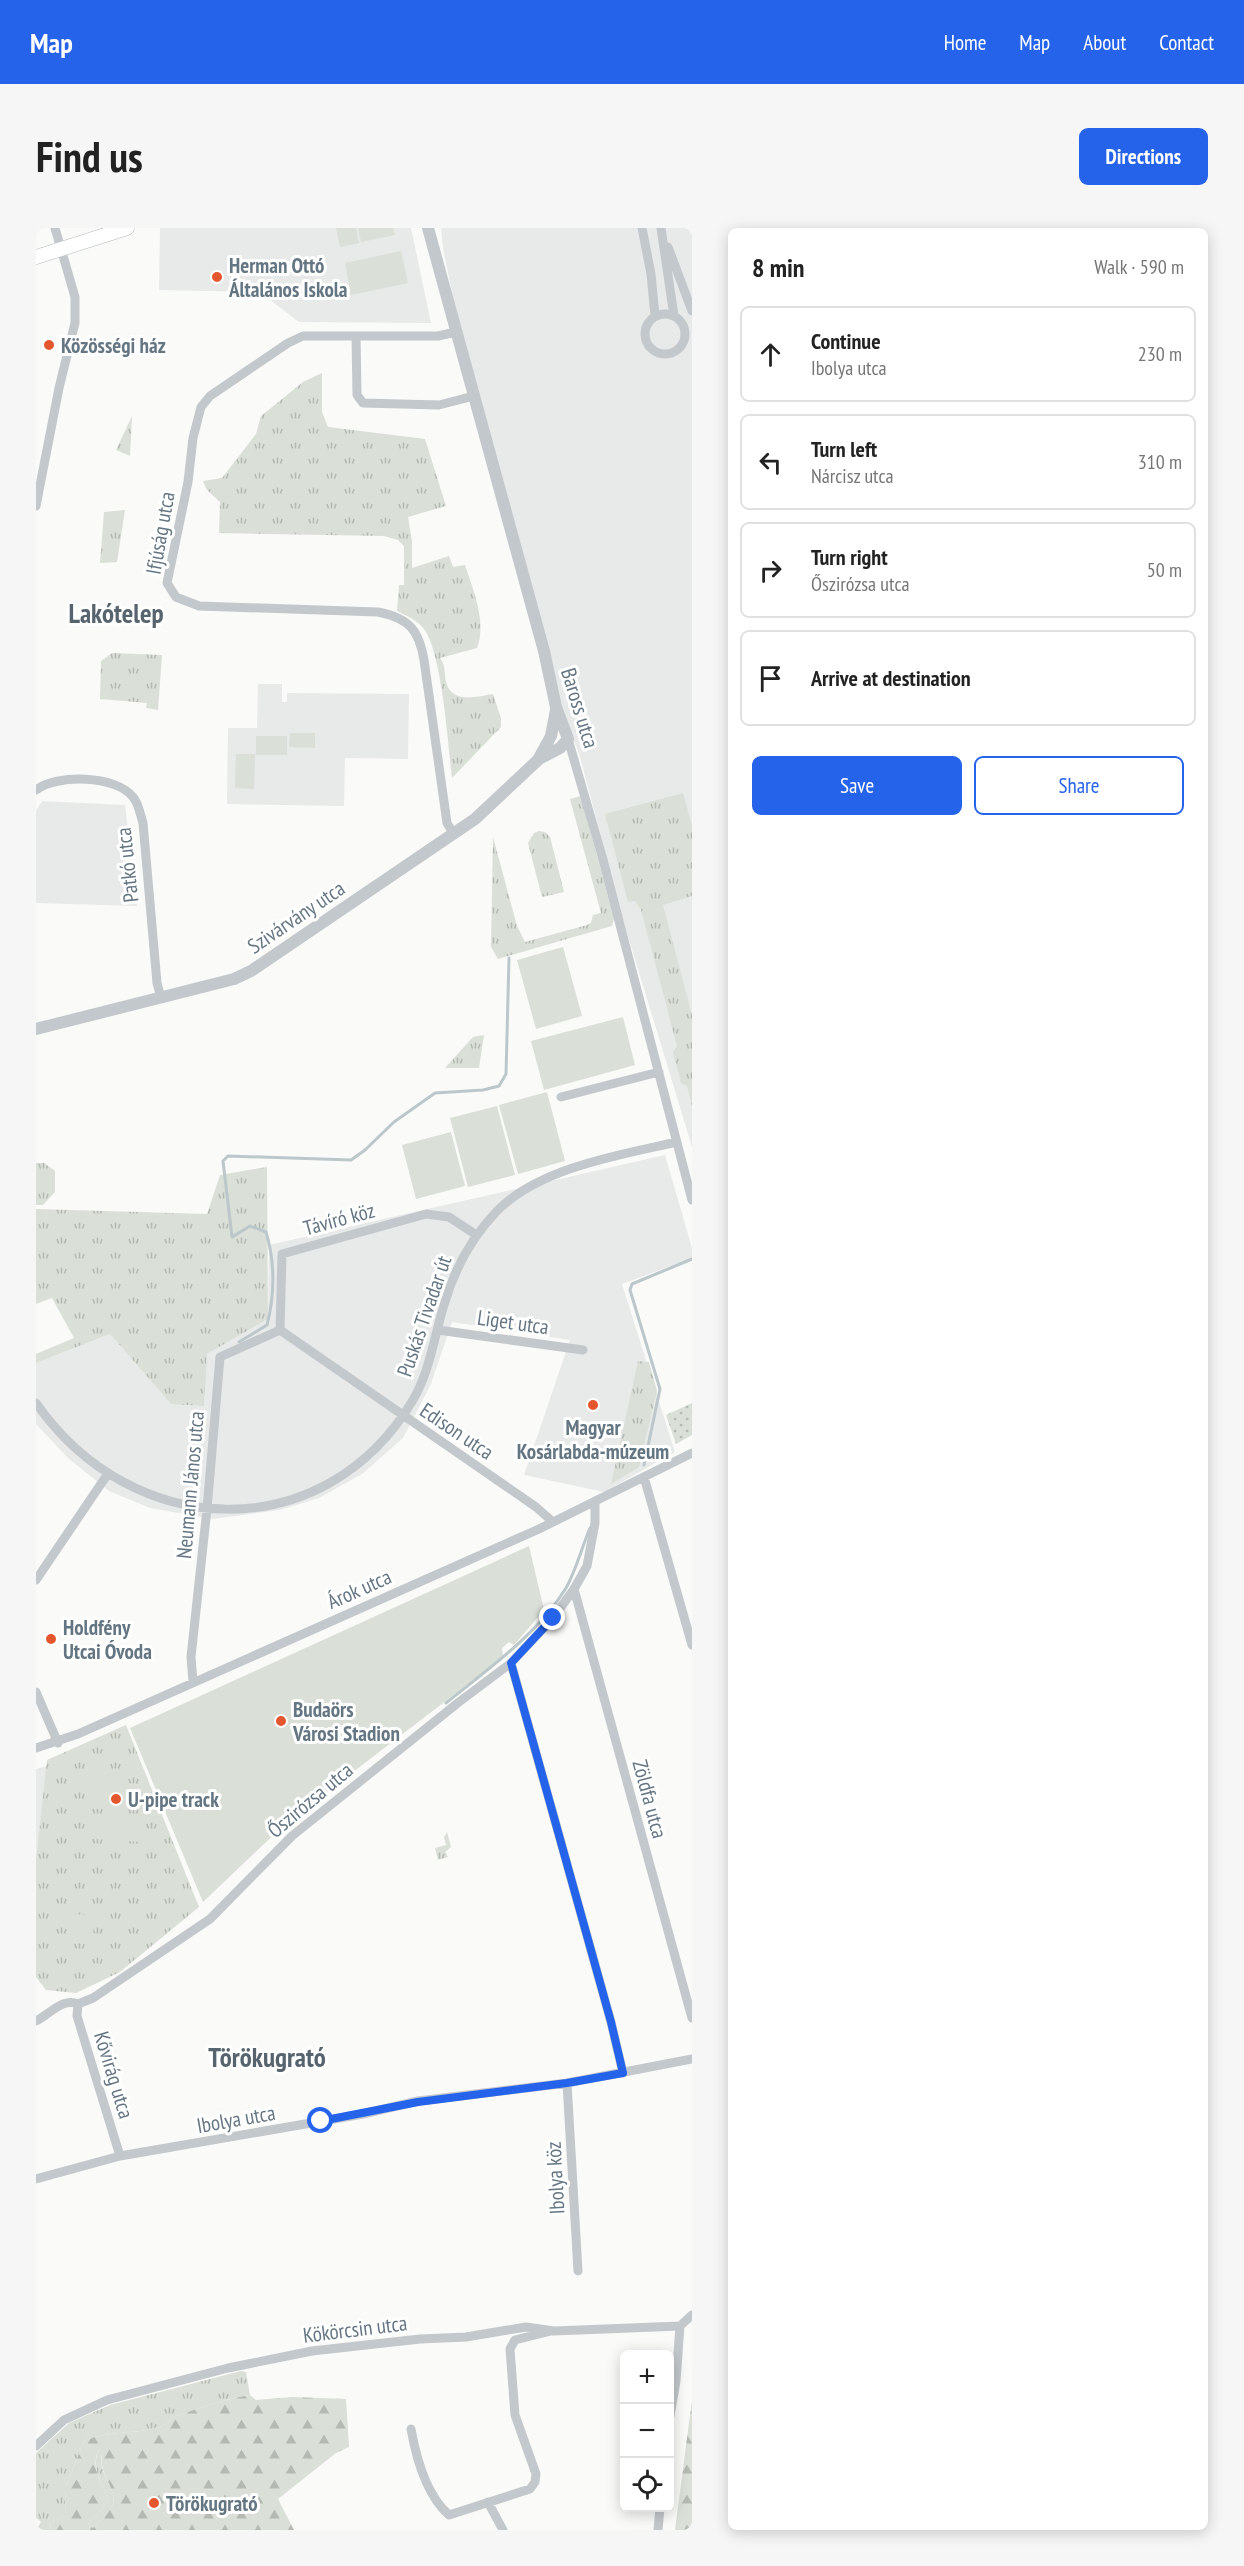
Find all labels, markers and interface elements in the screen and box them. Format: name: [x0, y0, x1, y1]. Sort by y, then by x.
text: Map: [30, 24, 73, 61]
text: Home: [944, 29, 986, 56]
text: Map: [1019, 29, 1050, 56]
text: About: [1083, 29, 1126, 56]
text: Contact: [1159, 29, 1214, 56]
button: Directions: [1079, 128, 1208, 185]
text: Find us: [36, 129, 143, 184]
text: 8 min: [752, 251, 805, 284]
place label: Herman Ottó Általános Iskola: [228, 252, 348, 303]
text: Walk · 590 m: [1094, 254, 1184, 280]
marker: Herman Ottó Általános Iskola: [210, 270, 224, 284]
text: Continue: [811, 327, 881, 355]
place label: Közösségi ház: [61, 332, 166, 359]
marker: Közösségi ház: [42, 338, 56, 352]
icon: ahead: [754, 338, 787, 371]
text: 230 m: [1138, 341, 1182, 367]
text: Ibolya utca: [811, 355, 887, 381]
text: Turn left: [811, 435, 877, 463]
icon: left: [754, 446, 787, 479]
text: 310 m: [1138, 449, 1182, 475]
text: Nárcisz utca: [811, 463, 894, 489]
street label: Ifjúság utca: [139, 490, 181, 576]
text: Turn right: [811, 543, 888, 571]
icon: right: [754, 554, 787, 587]
text: 50 m: [1147, 557, 1182, 583]
text: Őszirózsa utca: [811, 571, 910, 597]
district label: Lakótelep: [68, 596, 164, 630]
icon: arrive: [754, 662, 787, 695]
text: Arrive at destination: [811, 664, 971, 692]
street label: Baross utca: [555, 665, 605, 751]
button: Save: [752, 756, 962, 815]
button: Share: [974, 756, 1184, 815]
street label: Patkó utca: [110, 826, 144, 904]
street label: Szivárvány utca: [242, 875, 350, 959]
street label: Távíró köz: [300, 1197, 378, 1241]
street label: Puskás Tivadar út: [391, 1252, 457, 1380]
street label: Liget utca: [476, 1304, 550, 1340]
street label: Edison utca: [415, 1397, 499, 1465]
marker: Magyar Kosárlabda-múzeum: [586, 1398, 600, 1412]
street label: Neumann János utca: [170, 1410, 210, 1560]
place label: Magyar Kosárlabda-múzeum: [517, 1414, 669, 1465]
street label: Árok utca: [323, 1563, 395, 1615]
route end: [539, 1604, 565, 1630]
place label: Holdfény Utcai Óvoda: [63, 1614, 152, 1665]
marker: Holdfény Utcai Óvoda: [44, 1632, 58, 1646]
place label: Budaörs Városi Stadion: [292, 1696, 400, 1747]
marker: Budaörs Városi Stadion: [274, 1714, 288, 1728]
street label: Őszirózsa utca: [262, 1756, 358, 1844]
street label: Zöldfa utca: [627, 1757, 673, 1841]
place label: U-pipe track: [128, 1786, 219, 1813]
marker: U-pipe track: [109, 1792, 123, 1806]
street label: Kővirág utca: [88, 2028, 140, 2122]
district label: Törökugrató: [208, 2040, 326, 2074]
street label: Ibolya utca: [195, 2099, 277, 2139]
route start: [307, 2107, 333, 2133]
street label: Ibolya köz: [540, 2141, 570, 2215]
street label: Kökörcsin utca: [301, 2309, 409, 2349]
map controls: [620, 2350, 674, 2512]
button: +: [620, 2350, 674, 2404]
button: −: [620, 2404, 674, 2458]
button: locate: [620, 2458, 674, 2512]
place label: Törökugrató: [166, 2490, 258, 2517]
marker: Törökugrató: [147, 2496, 161, 2510]

